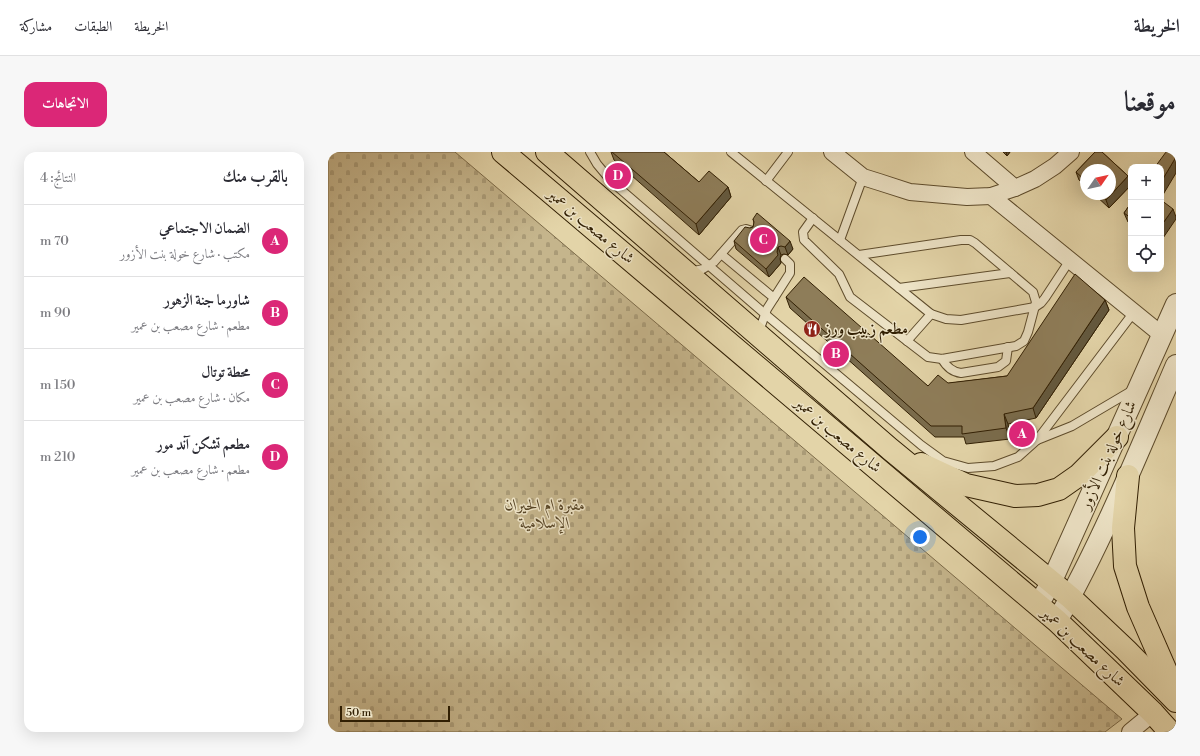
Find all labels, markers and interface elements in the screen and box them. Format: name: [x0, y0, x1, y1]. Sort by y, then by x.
text: الخريطة: [1134, 14, 1180, 38]
text: مشاركة: [20, 18, 52, 36]
text: الطبقات: [74, 18, 112, 36]
text: الخريطة: [134, 18, 168, 36]
button: الاتجاهات: [24, 82, 107, 127]
text: موقعنا: [1124, 85, 1176, 120]
pin: D: [605, 161, 631, 191]
north arrow: [1080, 164, 1116, 200]
map controls: [1128, 164, 1164, 272]
button: +: [1128, 164, 1164, 200]
text: بالقرب منك: [222, 166, 288, 188]
text: النتائج: 4: [40, 170, 76, 186]
street label: شارع مصعب بن عمير: [540, 183, 639, 270]
button: −: [1128, 200, 1164, 236]
text: الضمان الاجتماعي: [159, 219, 250, 238]
pin: C: [750, 225, 776, 255]
text: 70 m: [40, 233, 69, 249]
text: A: [270, 233, 280, 249]
button: locate: [1128, 236, 1164, 272]
text: مكتب · شارع خولة بنت الأزور: [120, 246, 250, 262]
text: شاورما جنة الزهور: [164, 291, 250, 310]
text: 90 m: [40, 305, 71, 321]
text: B: [270, 305, 280, 321]
text: مطعم · شارع مصعب بن عمير: [131, 318, 250, 334]
restaurant icon: مطعم زبيب ورز: [802, 319, 822, 339]
place label: مطعم زبيب ورز: [823, 319, 908, 343]
pin: B: [823, 339, 849, 369]
text: محطة توتال: [201, 363, 250, 382]
text: 150 m: [40, 377, 75, 393]
text: C: [270, 377, 280, 393]
text: مكان · شارع مصعب بن عمير: [133, 390, 250, 406]
street label: شارع مصعب بن عمير: [787, 392, 886, 479]
street label: شارع خولة بنت الأزور: [1072, 397, 1144, 516]
pin: A: [1009, 419, 1035, 449]
text: مطعم تشكن آند مور: [157, 435, 250, 454]
text: 210 m: [40, 449, 75, 465]
text: D: [270, 449, 280, 465]
text: مطعم · شارع مصعب بن عمير: [131, 462, 250, 478]
park label: مقبرة ام الحيران الإسلامية: [505, 495, 585, 534]
your location: [910, 527, 930, 547]
street label: شارع مصعب بن عمير: [1033, 602, 1129, 693]
scale bar: [340, 704, 450, 723]
text: 50 m: [346, 706, 371, 720]

